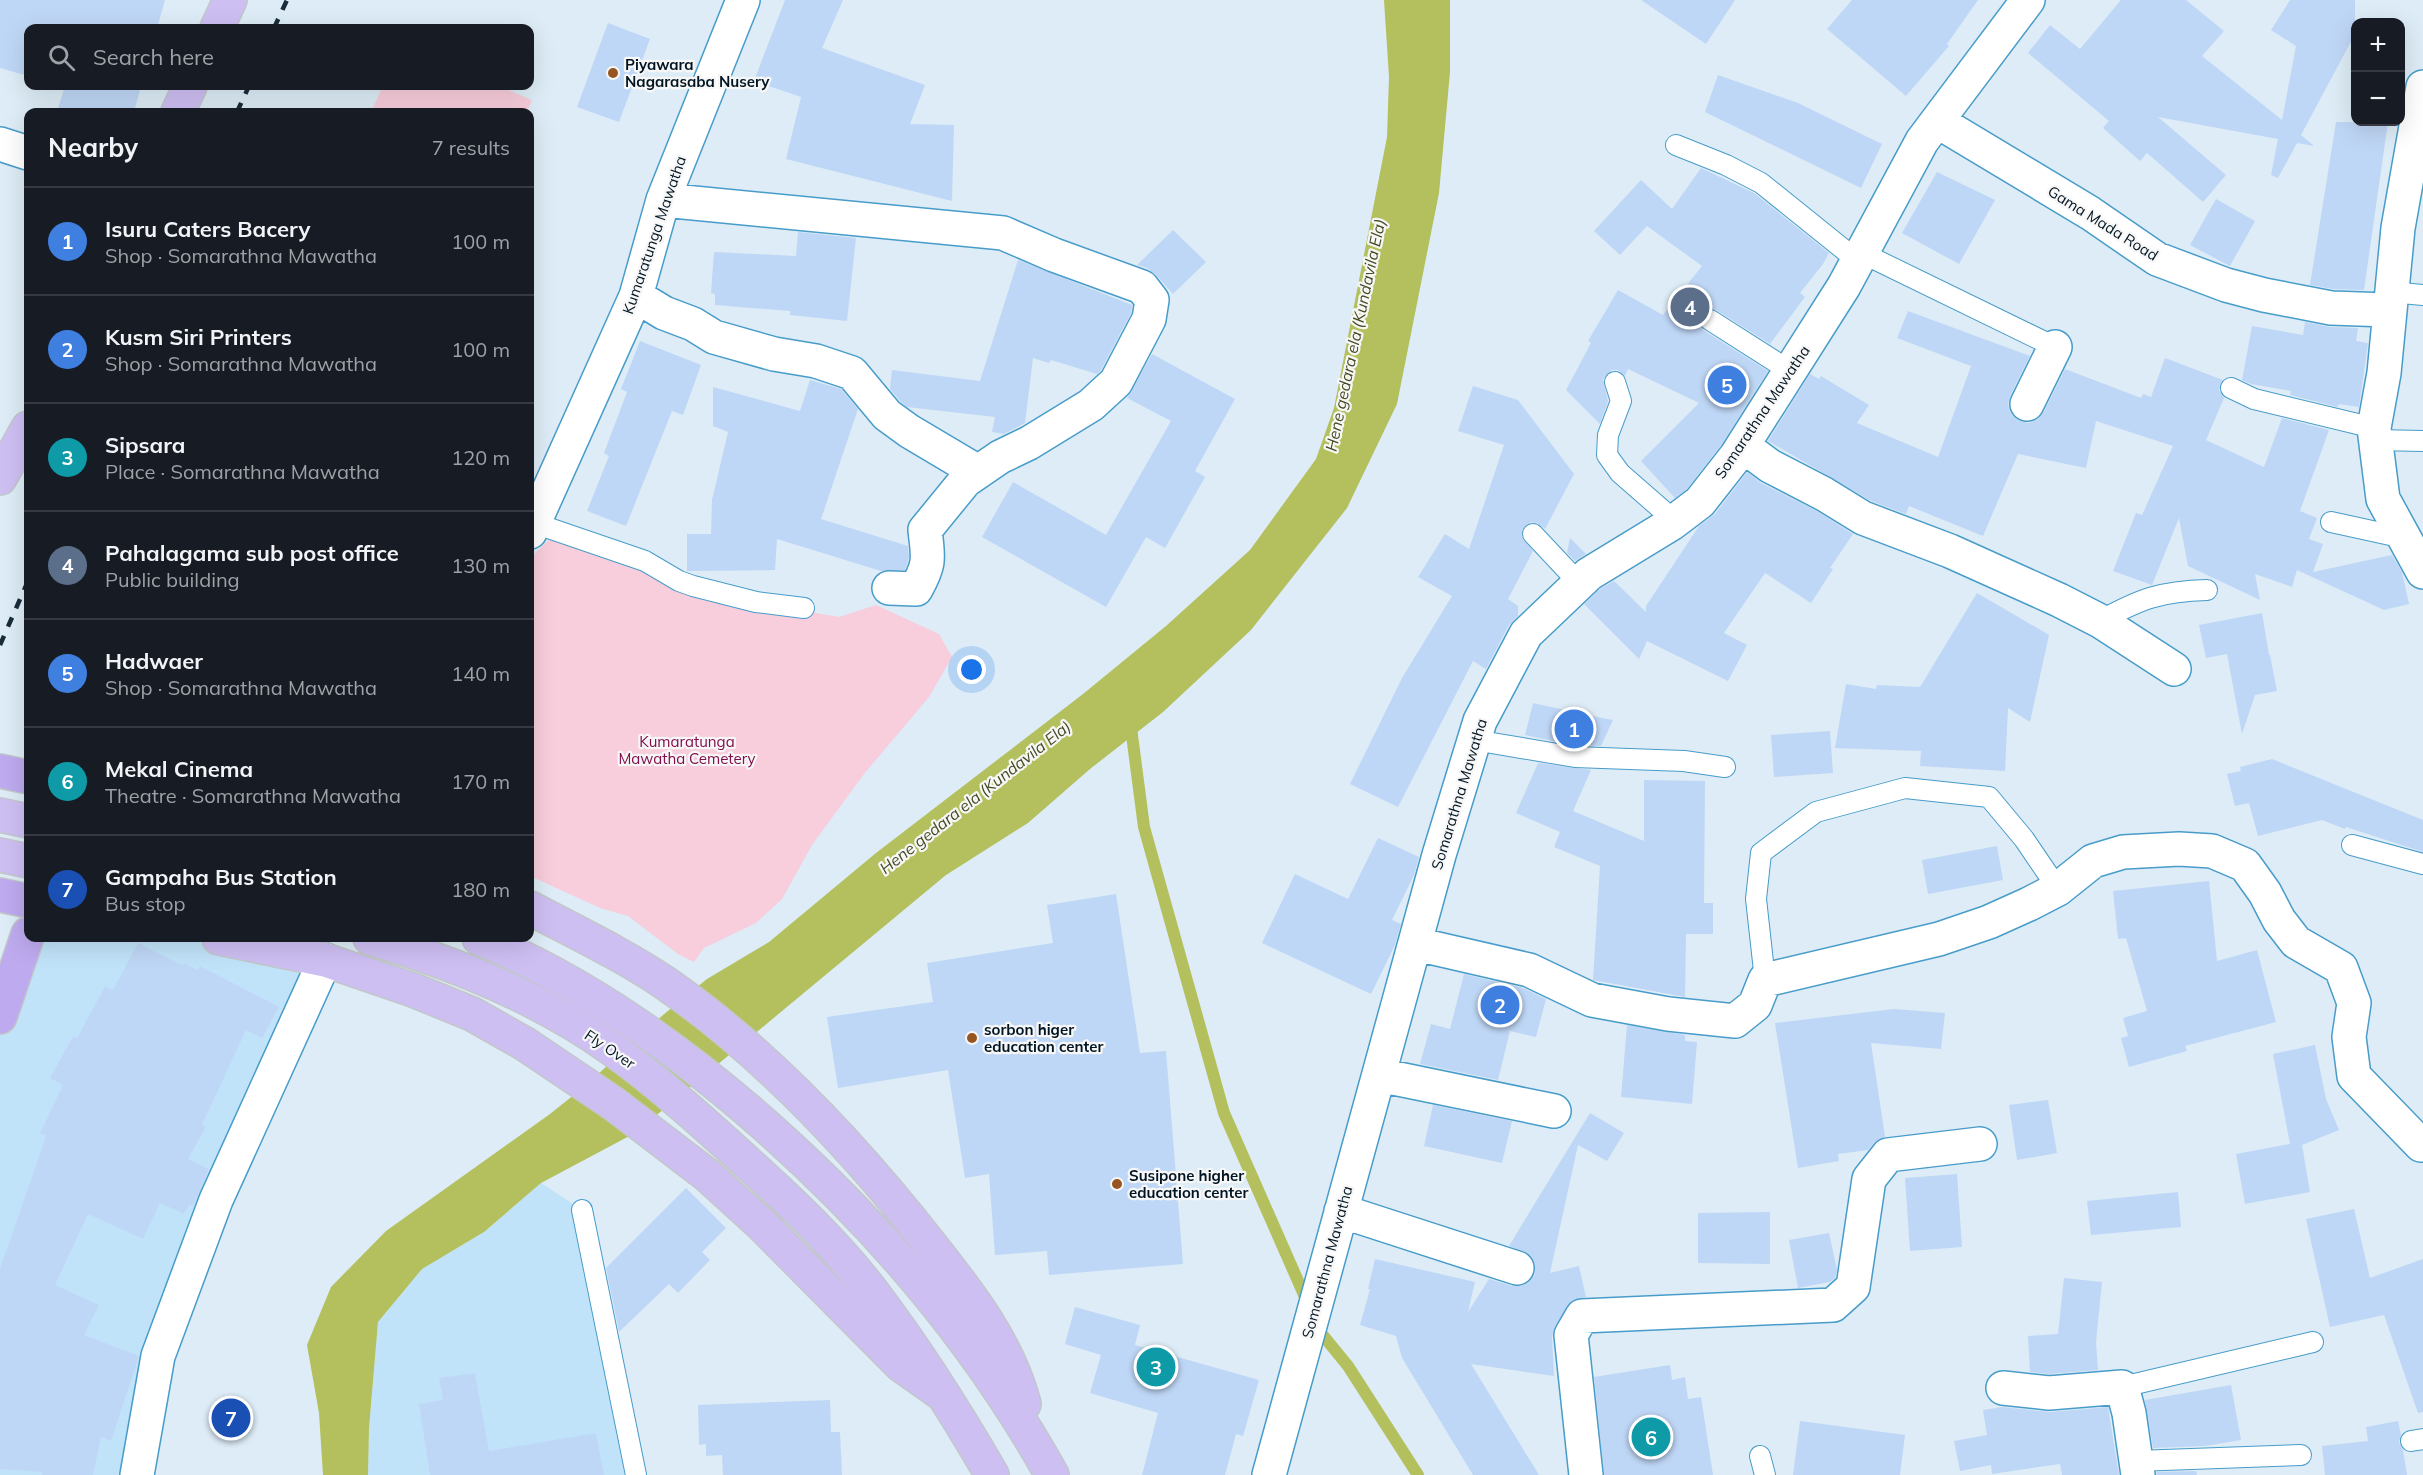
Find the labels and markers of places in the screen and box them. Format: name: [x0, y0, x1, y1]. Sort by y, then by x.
place label: Piyawara Nagarasaba Nusery: [625, 55, 770, 91]
marker: Piyawara Nagarasaba Nusery: [606, 66, 620, 80]
pin: 4: [1670, 284, 1710, 330]
pin: 5: [1708, 362, 1746, 408]
pin: 1: [1554, 706, 1594, 752]
pin: 2: [1480, 982, 1520, 1028]
place label: sorbon higer education center: [984, 1020, 1103, 1056]
marker: sorbon higer education center: [965, 1031, 979, 1045]
place label: Susipone higher education center: [1129, 1166, 1248, 1202]
marker: Susipone higher education center: [1110, 1177, 1124, 1191]
pin: 3: [1136, 1344, 1176, 1390]
pin: 7: [212, 1396, 250, 1440]
pin: 6: [1632, 1414, 1670, 1460]

